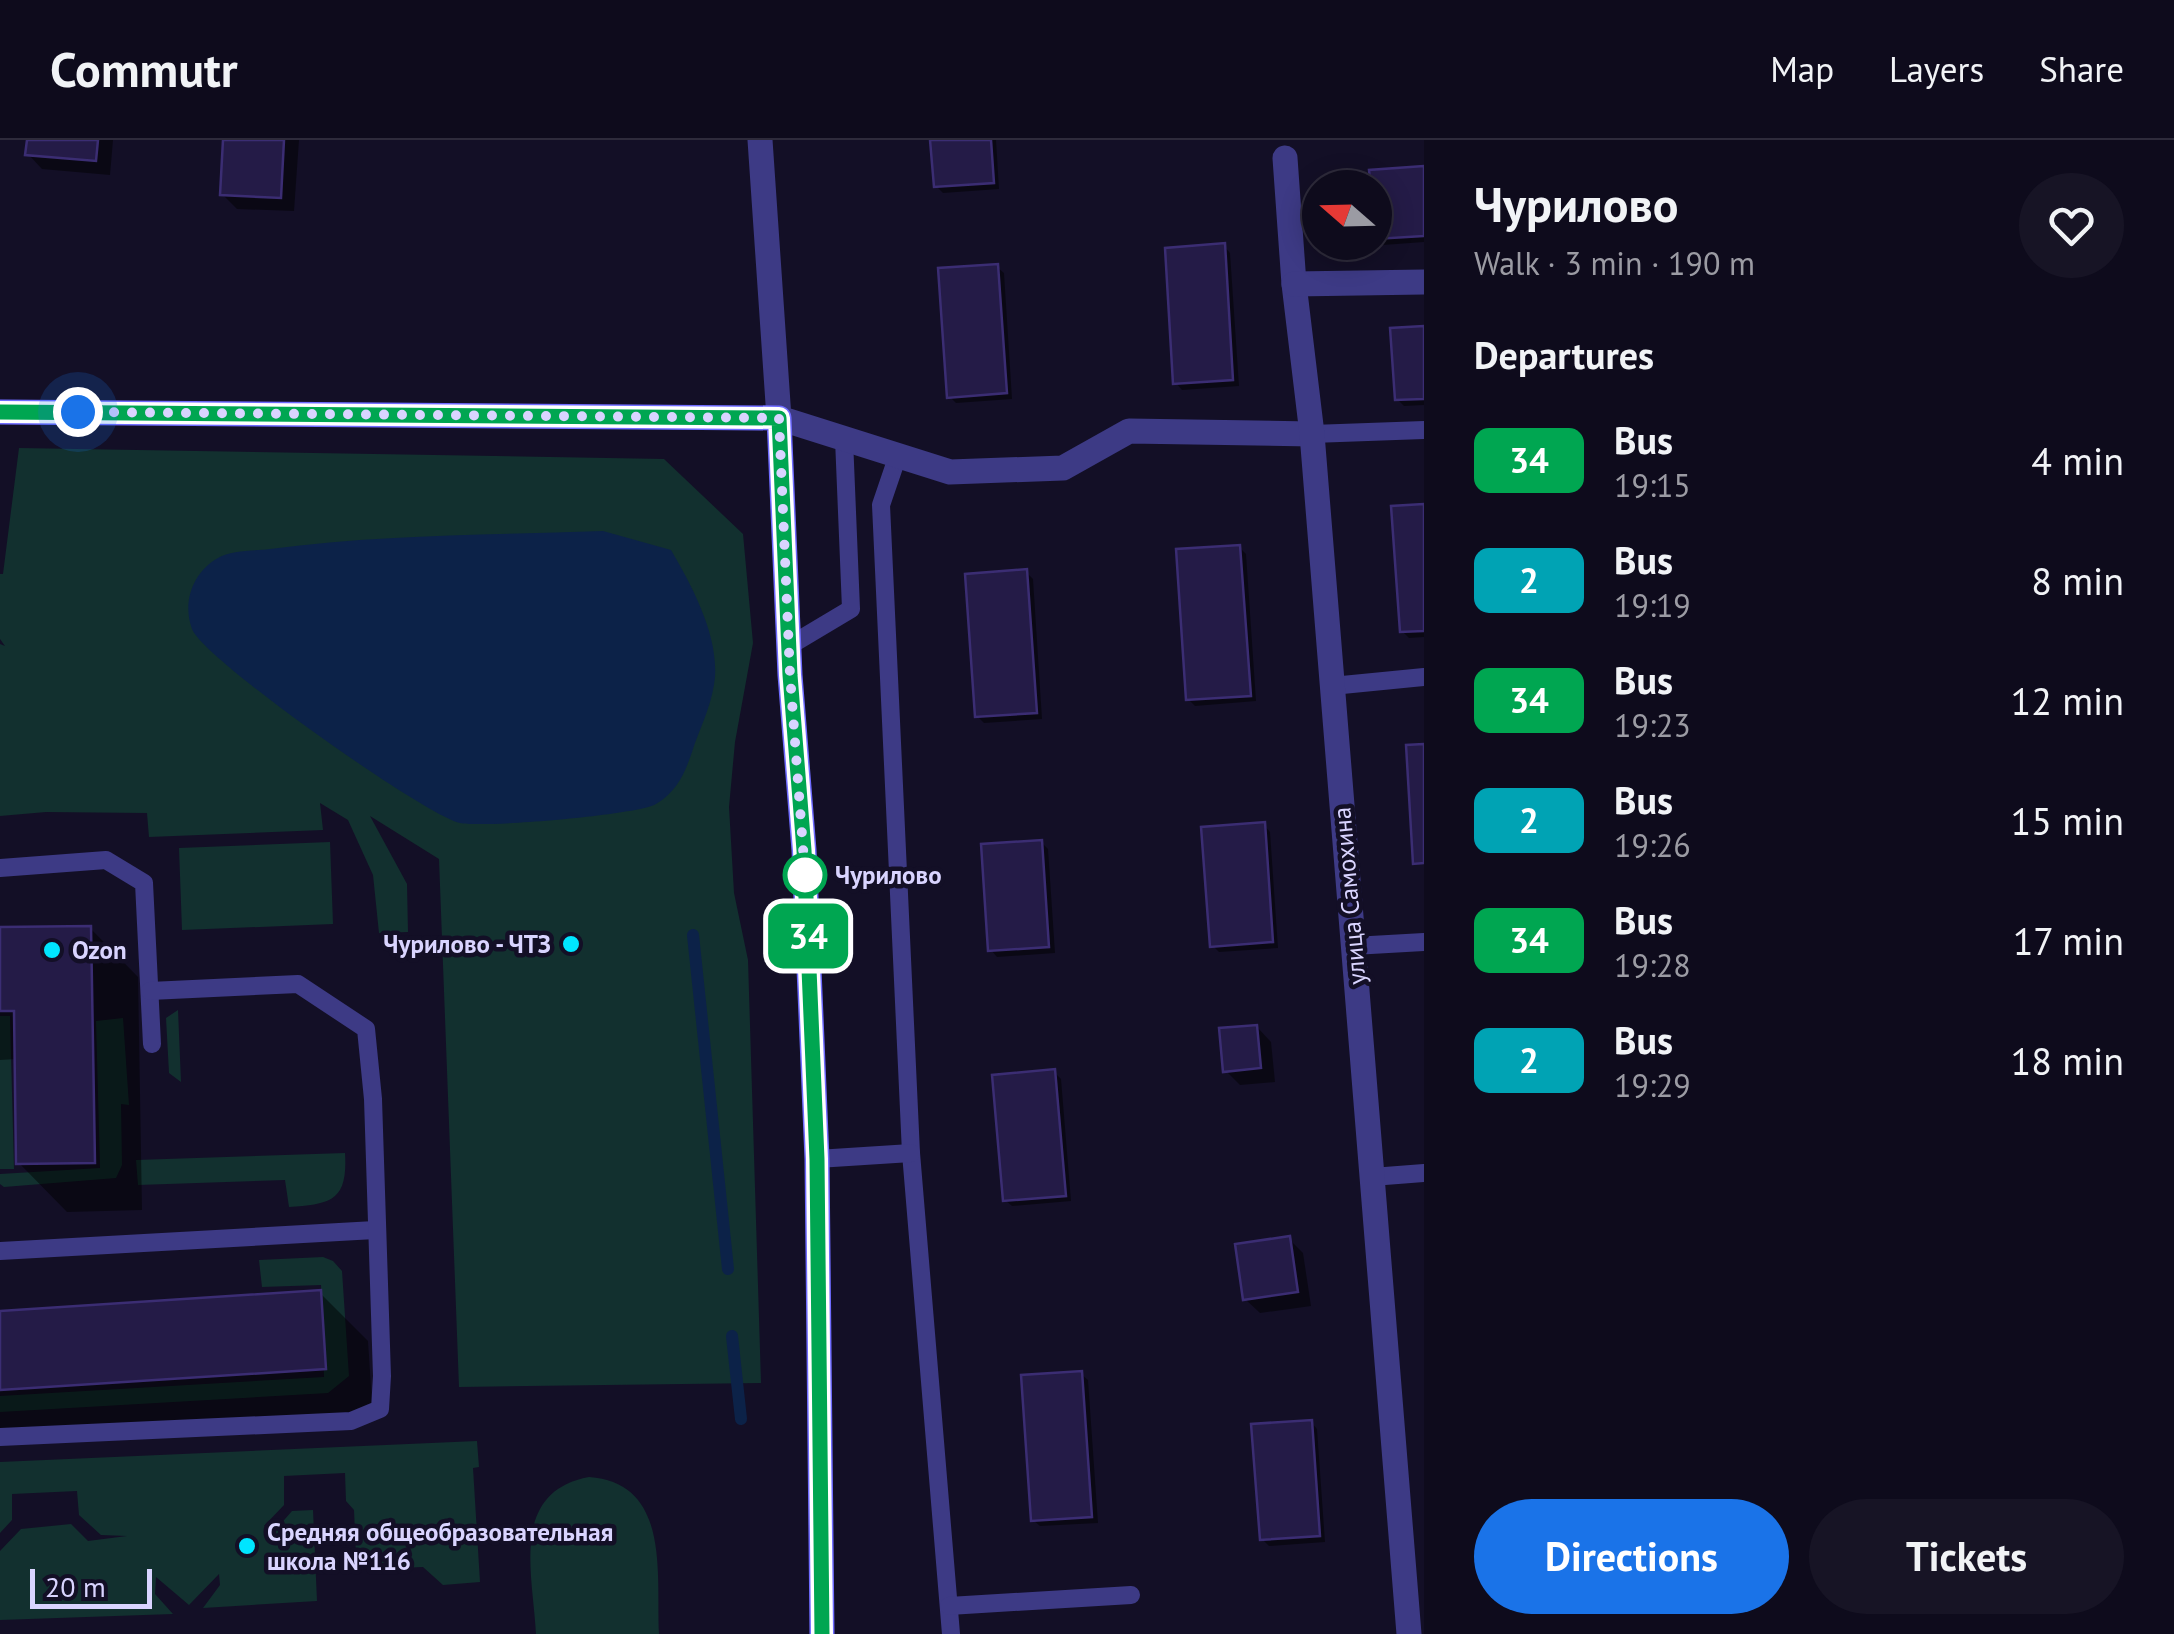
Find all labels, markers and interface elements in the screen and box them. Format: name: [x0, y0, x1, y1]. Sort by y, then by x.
text: Commutr: [50, 38, 238, 100]
text: Map: [1770, 46, 1834, 92]
text: Layers: [1889, 46, 1984, 92]
text: Share: [2039, 46, 2124, 92]
north arrow: [1302, 170, 1392, 260]
map controls: [1302, 170, 1392, 260]
text: Чурилово: [1474, 173, 1679, 235]
button: heart: [2019, 173, 2124, 278]
text: Walk · 3 min · 190 m: [1474, 242, 1755, 284]
text: Departures: [1474, 330, 1654, 379]
your location: [53, 387, 103, 437]
text: Bus: [1614, 415, 1673, 464]
text: 4 min: [2031, 436, 2124, 485]
text: 34: [1509, 437, 1549, 483]
text: 19:15: [1614, 464, 1691, 506]
text: Bus: [1614, 535, 1673, 584]
text: 8 min: [2031, 556, 2124, 605]
text: 2: [1519, 557, 1539, 603]
text: 19:19: [1614, 584, 1691, 626]
text: Bus: [1614, 655, 1673, 704]
text: 12 min: [2011, 676, 2124, 725]
text: 34: [1509, 677, 1549, 723]
text: 19:23: [1614, 704, 1691, 746]
text: Bus: [1614, 775, 1673, 824]
text: 15 min: [2011, 796, 2124, 845]
text: 2: [1519, 797, 1539, 843]
street label: улица Самохина: [1325, 806, 1373, 986]
text: 19:26: [1614, 824, 1691, 866]
marker: Чурилово: [784, 854, 826, 896]
place label: Чурилово: [835, 859, 942, 891]
text: Bus: [1614, 895, 1673, 944]
line badge: 34: [763, 904, 853, 968]
text: 34: [788, 913, 828, 959]
text: 17 min: [2013, 916, 2124, 965]
text: 34: [1509, 917, 1549, 963]
place label: Чурилово - ЧТЗ: [383, 928, 551, 960]
marker: Чурилово - ЧТЗ: [560, 933, 582, 955]
place label: Ozon: [72, 934, 127, 966]
marker: Ozon: [41, 939, 63, 961]
text: 19:28: [1614, 944, 1691, 986]
text: Bus: [1614, 1015, 1673, 1064]
text: 18 min: [2011, 1036, 2124, 1085]
text: 2: [1519, 1037, 1539, 1083]
text: 19:29: [1614, 1064, 1691, 1106]
button: Directions: [1474, 1499, 1789, 1614]
button: Tickets: [1809, 1499, 2124, 1614]
place label: Средняя общеобразовательная школа №116: [267, 1516, 613, 1577]
marker: Средняя общеобразовательная школа №116: [236, 1535, 258, 1557]
scale bar: [30, 1564, 152, 1608]
text: 20 m: [45, 1568, 106, 1605]

